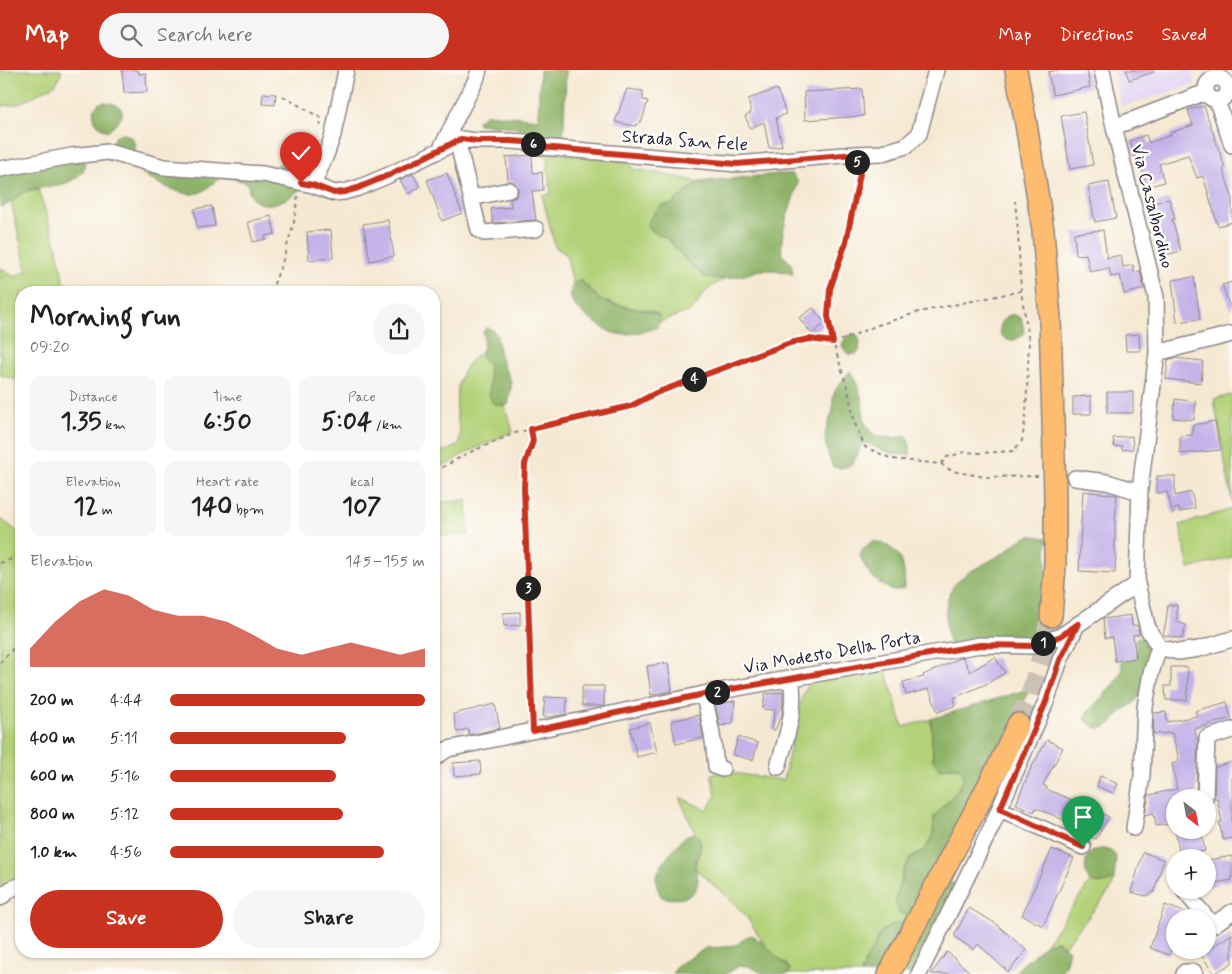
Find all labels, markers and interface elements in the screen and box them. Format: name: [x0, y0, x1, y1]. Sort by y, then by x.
search box: [99, 13, 449, 58]
text: Map: [25, 20, 69, 51]
icon: search: [117, 21, 145, 49]
text: Search here: [157, 23, 253, 48]
text: Map: [999, 23, 1032, 47]
text: Directions: [1060, 23, 1134, 47]
text: Saved: [1162, 23, 1207, 47]
street label: Strada San Fele: [621, 125, 749, 157]
pin: [280, 132, 322, 183]
pin: 6: [520, 132, 546, 156]
text: 6: [530, 135, 537, 153]
icon: check: [287, 139, 315, 167]
street label: Via Casalbordino: [1125, 142, 1179, 271]
pin: 5: [844, 150, 870, 174]
text: 5: [853, 153, 862, 171]
text: Morning run: [30, 299, 181, 336]
button: share: [373, 303, 425, 355]
text: 09:20: [30, 337, 70, 358]
pin: 4: [682, 366, 706, 392]
text: 4: [690, 370, 699, 388]
text: Distance: [69, 388, 118, 406]
text: Time: [213, 388, 242, 406]
text: Pace: [348, 388, 376, 406]
text: 1.35: [61, 406, 102, 439]
text: 6:50: [203, 406, 252, 439]
text: 5:04: [321, 406, 372, 439]
text: km: [102, 416, 126, 434]
text: /km: [372, 416, 402, 434]
text: Elevation: [66, 473, 121, 491]
text: Heart rate: [196, 473, 259, 491]
text: kcal: [350, 473, 374, 491]
text: 12: [74, 491, 98, 524]
text: 140: [191, 491, 232, 524]
text: 107: [342, 491, 382, 524]
text: m: [98, 501, 113, 519]
text: bpm: [232, 501, 264, 519]
text: Elevation: [30, 551, 93, 572]
text: 145–155 m: [345, 551, 425, 572]
pin: 3: [516, 576, 540, 600]
text: 3: [525, 579, 532, 597]
street label: Via Modesto Della Porta: [742, 626, 923, 680]
pin: 1: [1030, 630, 1056, 656]
text: 1: [1040, 634, 1047, 652]
pin: 2: [704, 680, 730, 704]
text: 2: [714, 683, 721, 701]
text: 200 m: [30, 690, 74, 711]
text: 4:44: [110, 690, 143, 711]
text: 400 m: [30, 728, 75, 749]
text: 5:11: [110, 728, 138, 749]
text: 600 m: [30, 766, 74, 787]
text: 5:16: [110, 766, 140, 787]
north arrow: [1166, 789, 1216, 839]
map controls: [1166, 789, 1216, 959]
pin: [1062, 796, 1104, 847]
icon: arrive: [1069, 803, 1097, 831]
text: 800 m: [30, 804, 75, 825]
text: 5:12: [110, 804, 139, 825]
text: 1.0 km: [30, 842, 77, 863]
text: 4:56: [110, 842, 142, 863]
button: +: [1166, 849, 1216, 899]
button: Save: [30, 890, 223, 948]
button: Share: [233, 890, 425, 948]
button: −: [1166, 909, 1216, 959]

